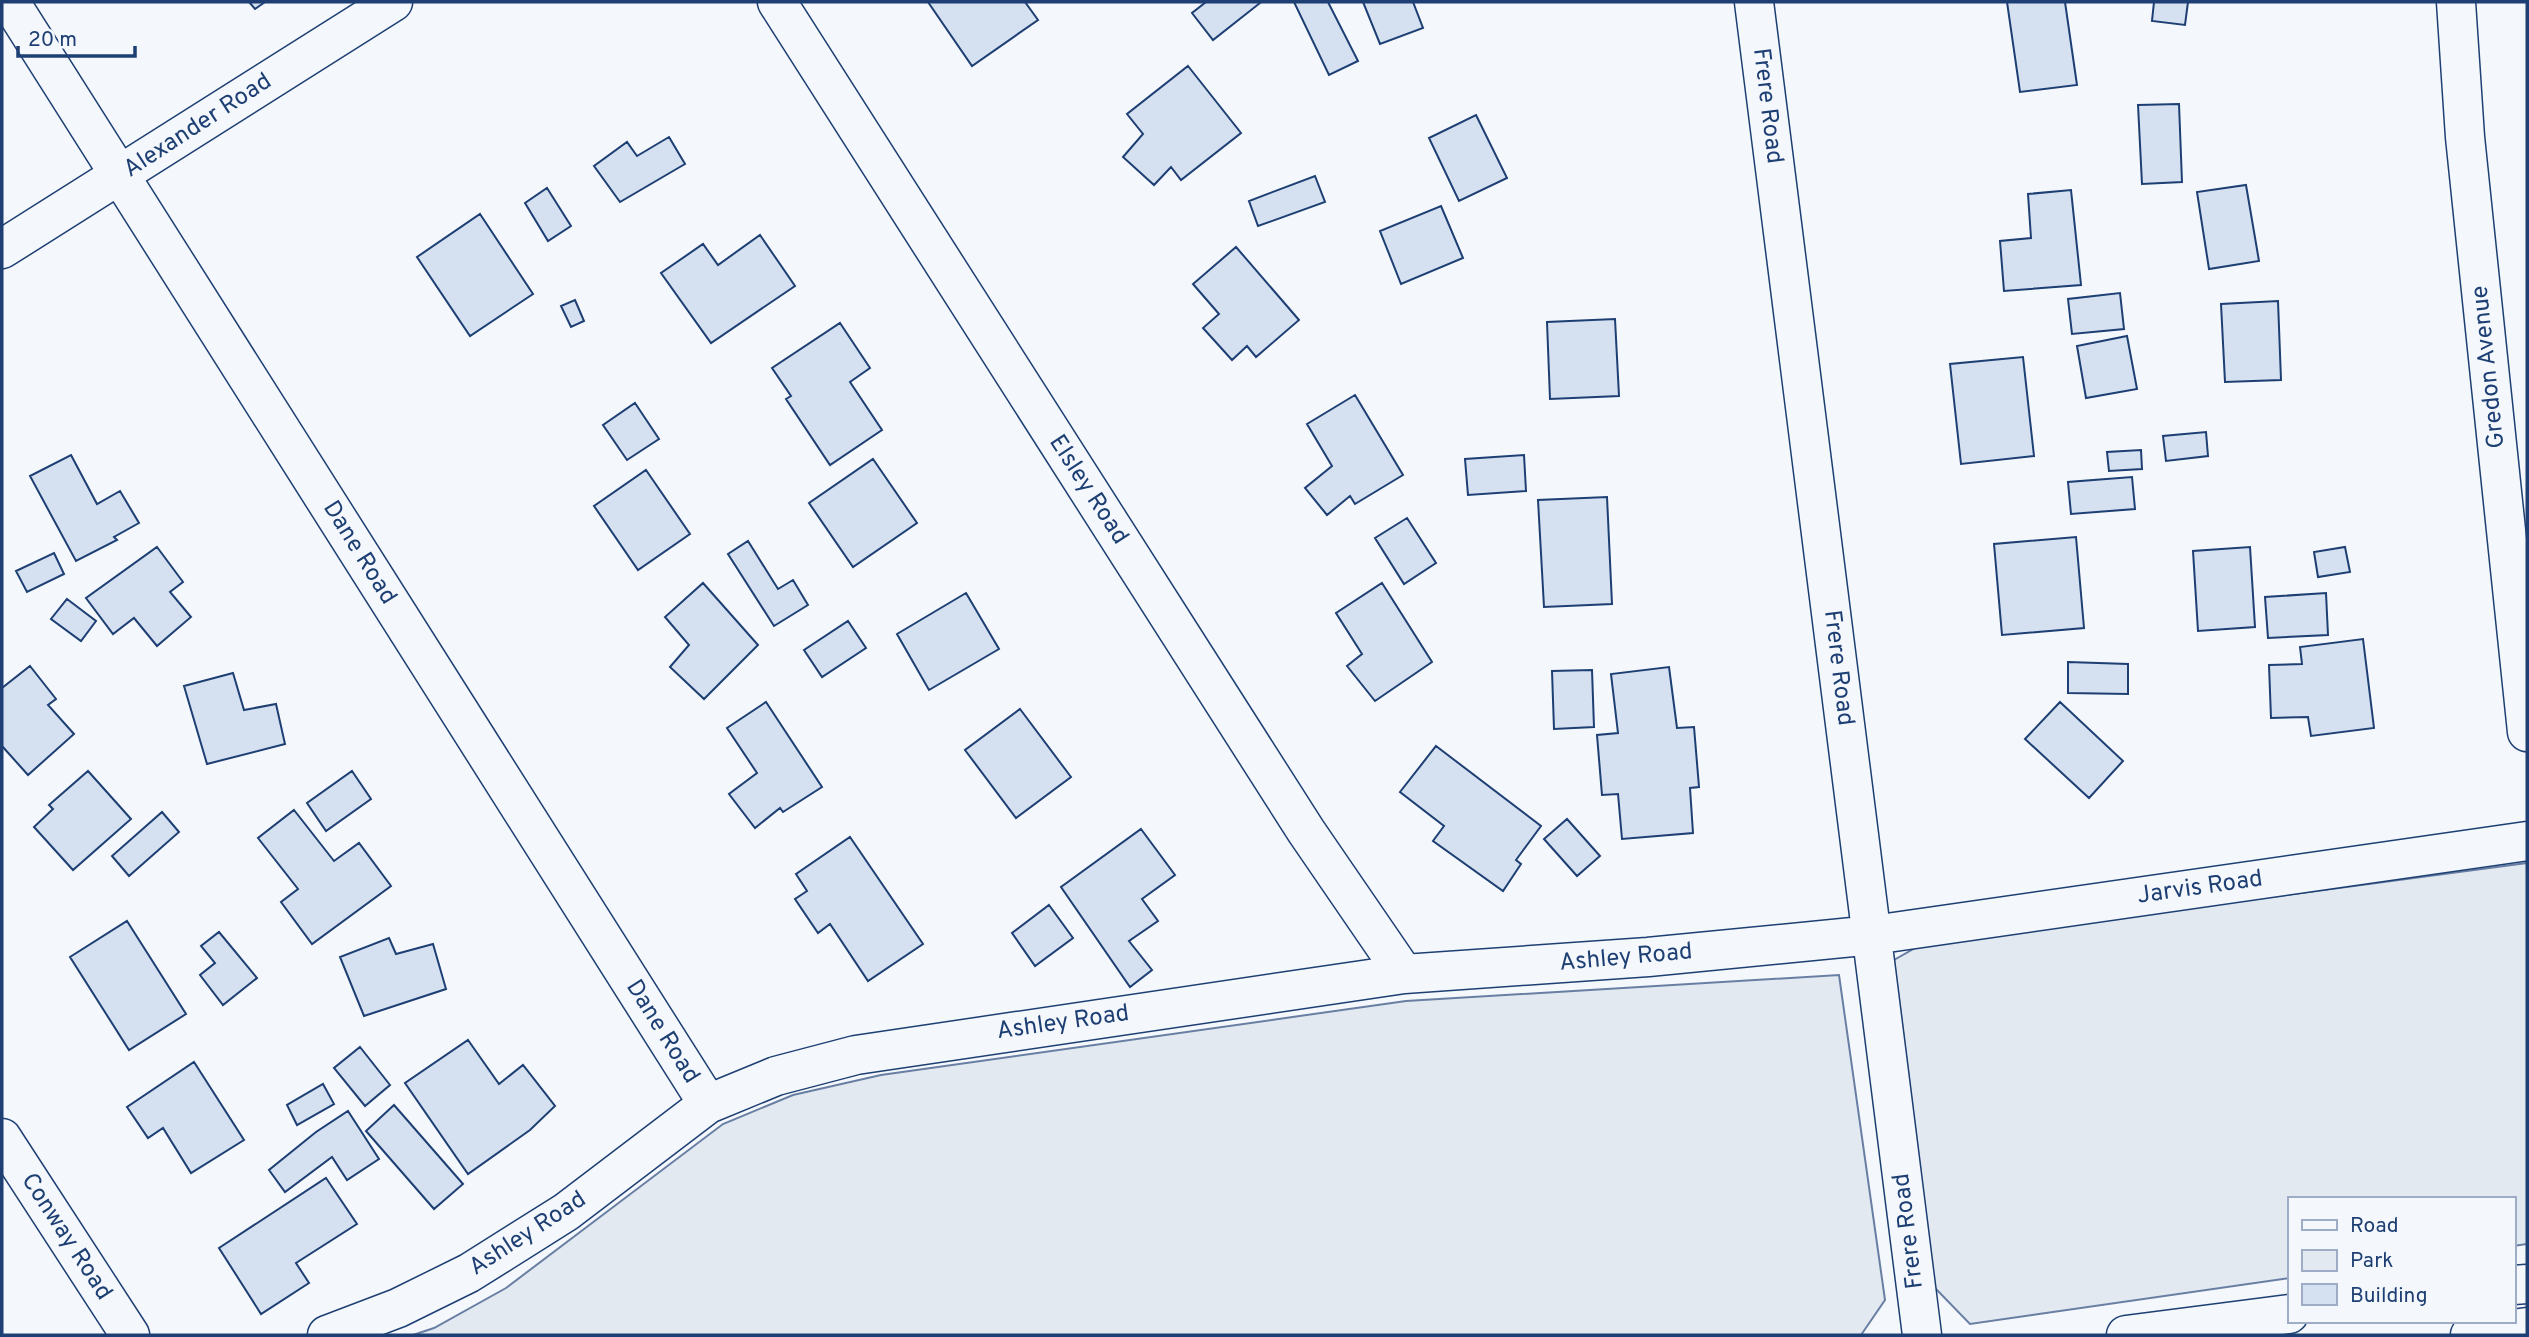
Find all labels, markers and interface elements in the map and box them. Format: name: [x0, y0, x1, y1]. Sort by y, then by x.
scale bar: [18, 14, 135, 58]
text: 20 m: [28, 27, 77, 54]
street label: Frere Road: [1745, 46, 1789, 166]
street label: Alexander Road: [118, 67, 278, 185]
street label: Gredon Avenue: [2466, 284, 2512, 450]
street label: Elsley Road: [1042, 430, 1134, 550]
street label: Dane Road: [315, 496, 403, 610]
street label: Frere Road: [1816, 608, 1860, 728]
street label: Jarvis Road: [2135, 864, 2265, 912]
street label: Ashley Road: [1558, 937, 1694, 979]
street label: Dane Road: [618, 975, 706, 1089]
street label: Ashley Road: [995, 999, 1131, 1047]
street label: Conway Road: [14, 1168, 118, 1306]
street label: Frere Road: [1887, 1171, 1931, 1291]
street label: Ashley Road: [464, 1185, 592, 1283]
legend: [2288, 1197, 2515, 1323]
text: Road: [2350, 1213, 2399, 1240]
text: Park: [2350, 1248, 2393, 1275]
text: Building: [2350, 1283, 2428, 1310]

